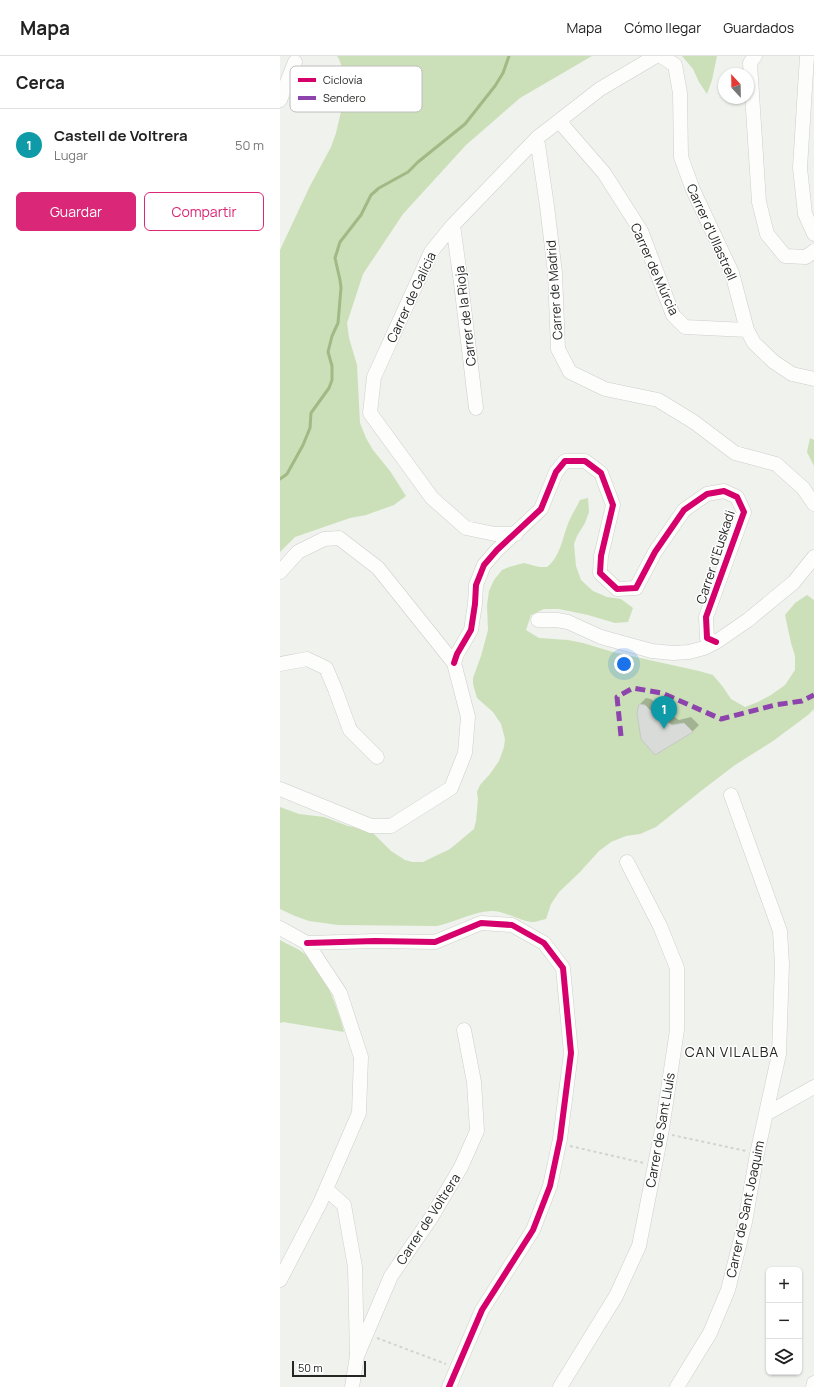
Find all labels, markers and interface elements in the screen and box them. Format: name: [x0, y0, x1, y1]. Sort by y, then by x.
text: Mapa: [20, 15, 70, 41]
text: Mapa: [567, 18, 602, 37]
text: Cómo llegar: [624, 18, 701, 37]
text: Guardados: [723, 18, 794, 37]
legend: [290, 66, 422, 112]
north arrow: [718, 68, 754, 104]
text: Cerca: [16, 71, 65, 94]
text: Ciclovía: [323, 72, 363, 87]
text: Sendero: [323, 90, 366, 105]
text: Castell de Voltrera: [54, 125, 188, 146]
text: 1: [26, 136, 32, 154]
text: 50 m: [235, 136, 264, 154]
text: Lugar: [54, 146, 88, 164]
street label: Carrer d'Ullastrell: [683, 181, 741, 283]
button: Guardar: [16, 192, 136, 231]
button: Compartir: [144, 192, 264, 231]
street label: Carrer de Múrcia: [627, 220, 683, 318]
street label: Carrer de Madrid: [542, 240, 566, 340]
street label: Carrer de Galícia: [382, 249, 440, 345]
street label: Carrer de la Rioja: [450, 265, 480, 367]
street label: Carrer d'Euskadi: [691, 508, 739, 606]
your location: [614, 654, 634, 674]
pin: 1: [651, 696, 677, 729]
district label: CAN VILALBA: [685, 1042, 779, 1061]
street label: Carrer de Sant Lluís: [641, 1071, 679, 1189]
street label: Carrer de Sant Joaquim: [722, 1139, 768, 1279]
street label: Carrer de Voltrera: [392, 1170, 464, 1268]
map controls: [766, 1267, 802, 1375]
button: +: [766, 1267, 802, 1303]
button: −: [766, 1303, 802, 1339]
button: layers: [766, 1339, 802, 1375]
scale bar: [292, 1359, 366, 1378]
text: 50 m: [298, 1360, 323, 1375]

